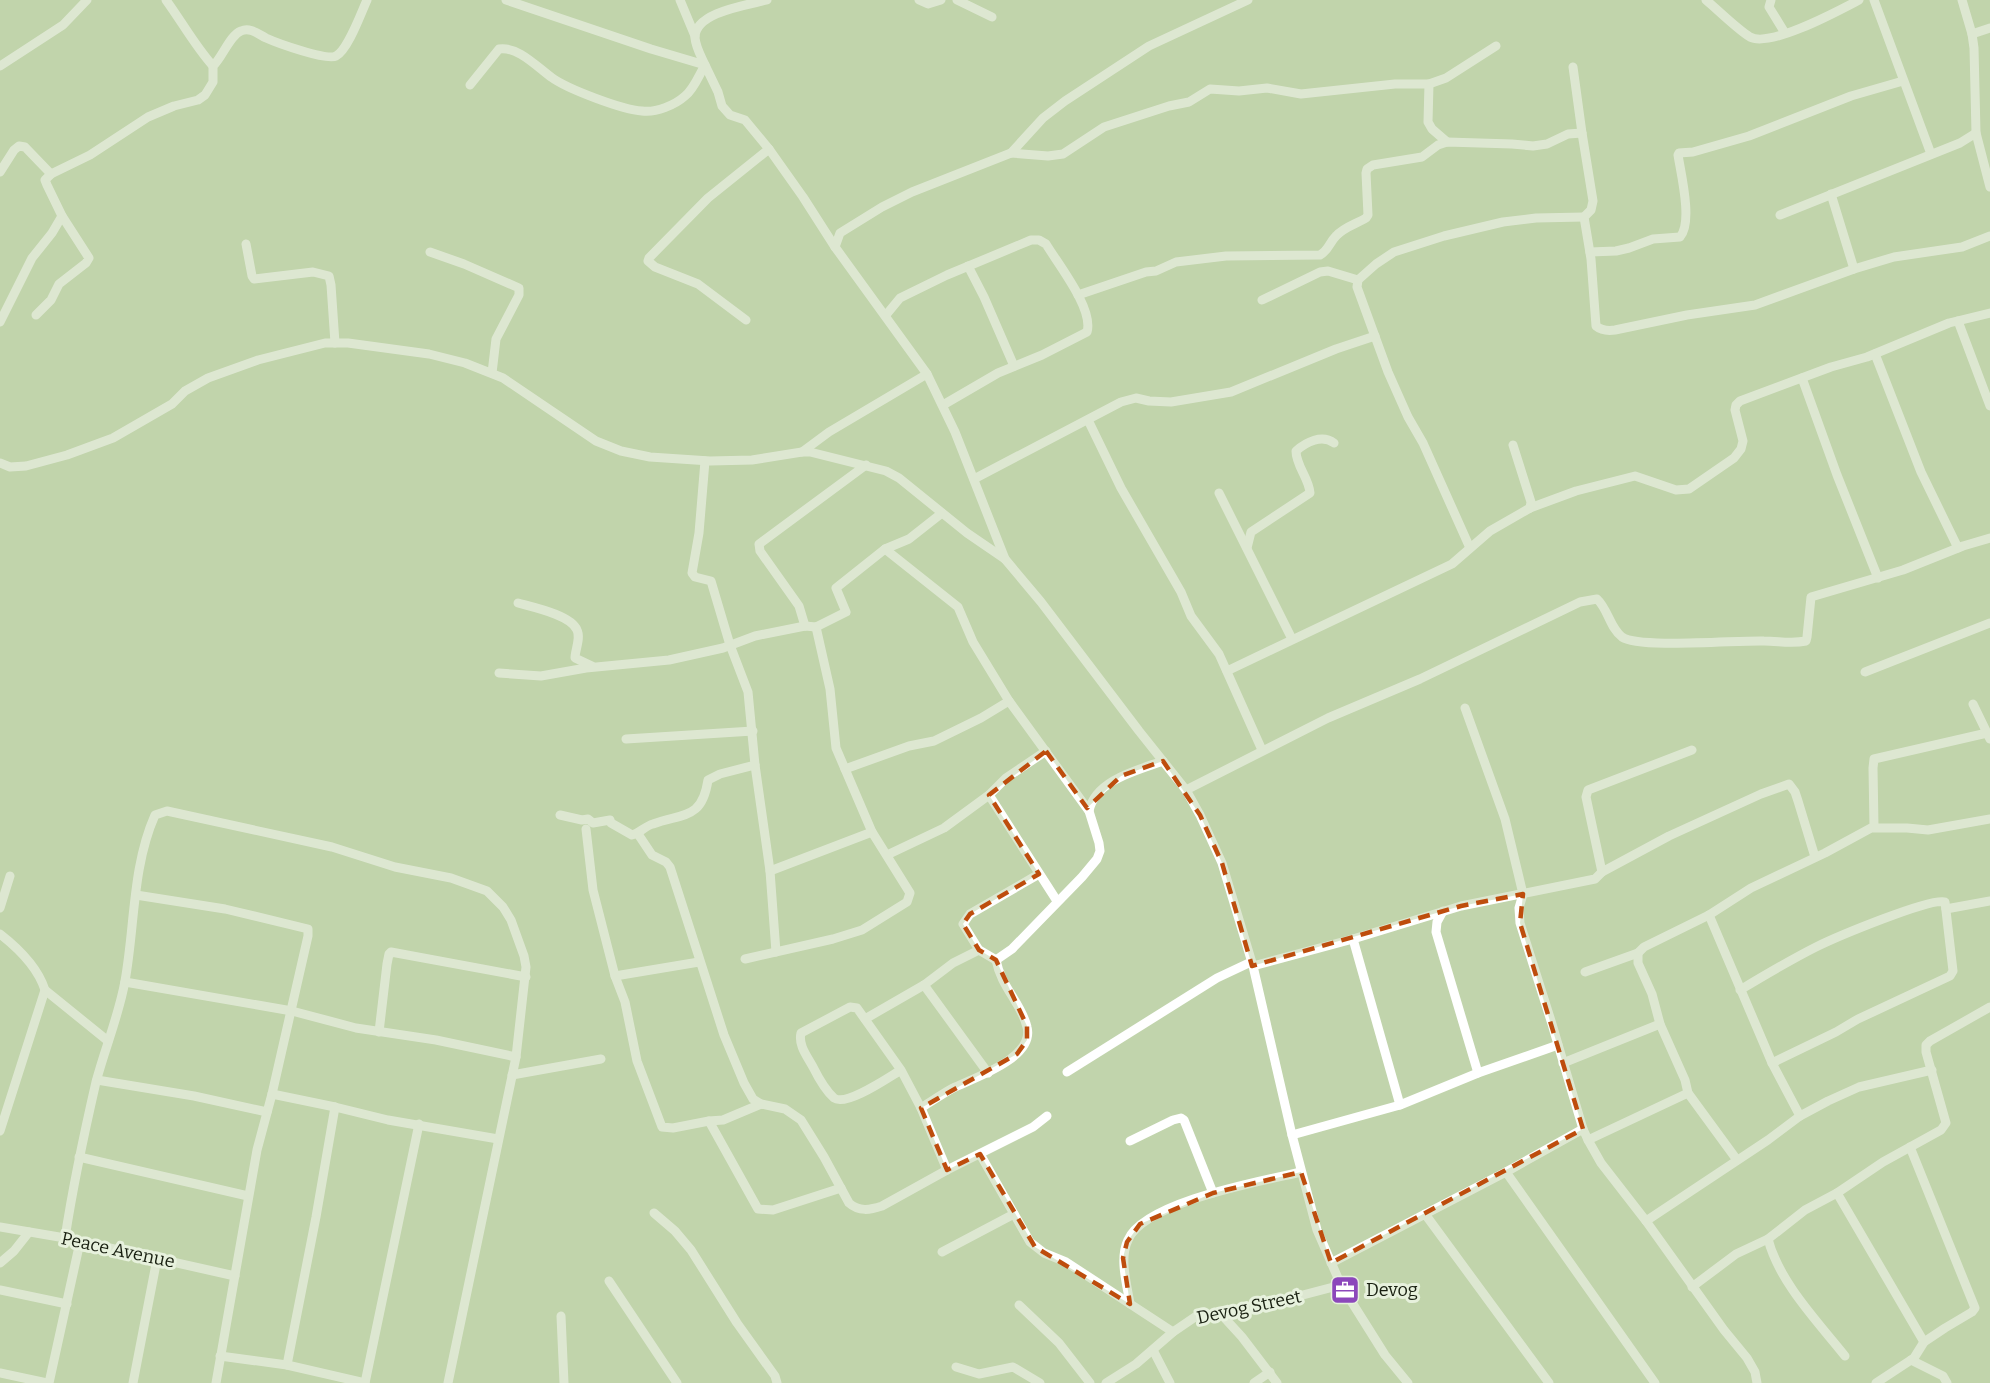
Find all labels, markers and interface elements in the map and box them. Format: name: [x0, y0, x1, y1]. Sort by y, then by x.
street label: Peace Avenue: [59, 1227, 177, 1273]
office icon: Devog: [1329, 1274, 1361, 1306]
place label: Devog: [1366, 1279, 1418, 1301]
street label: Devog Street: [1195, 1285, 1304, 1329]

